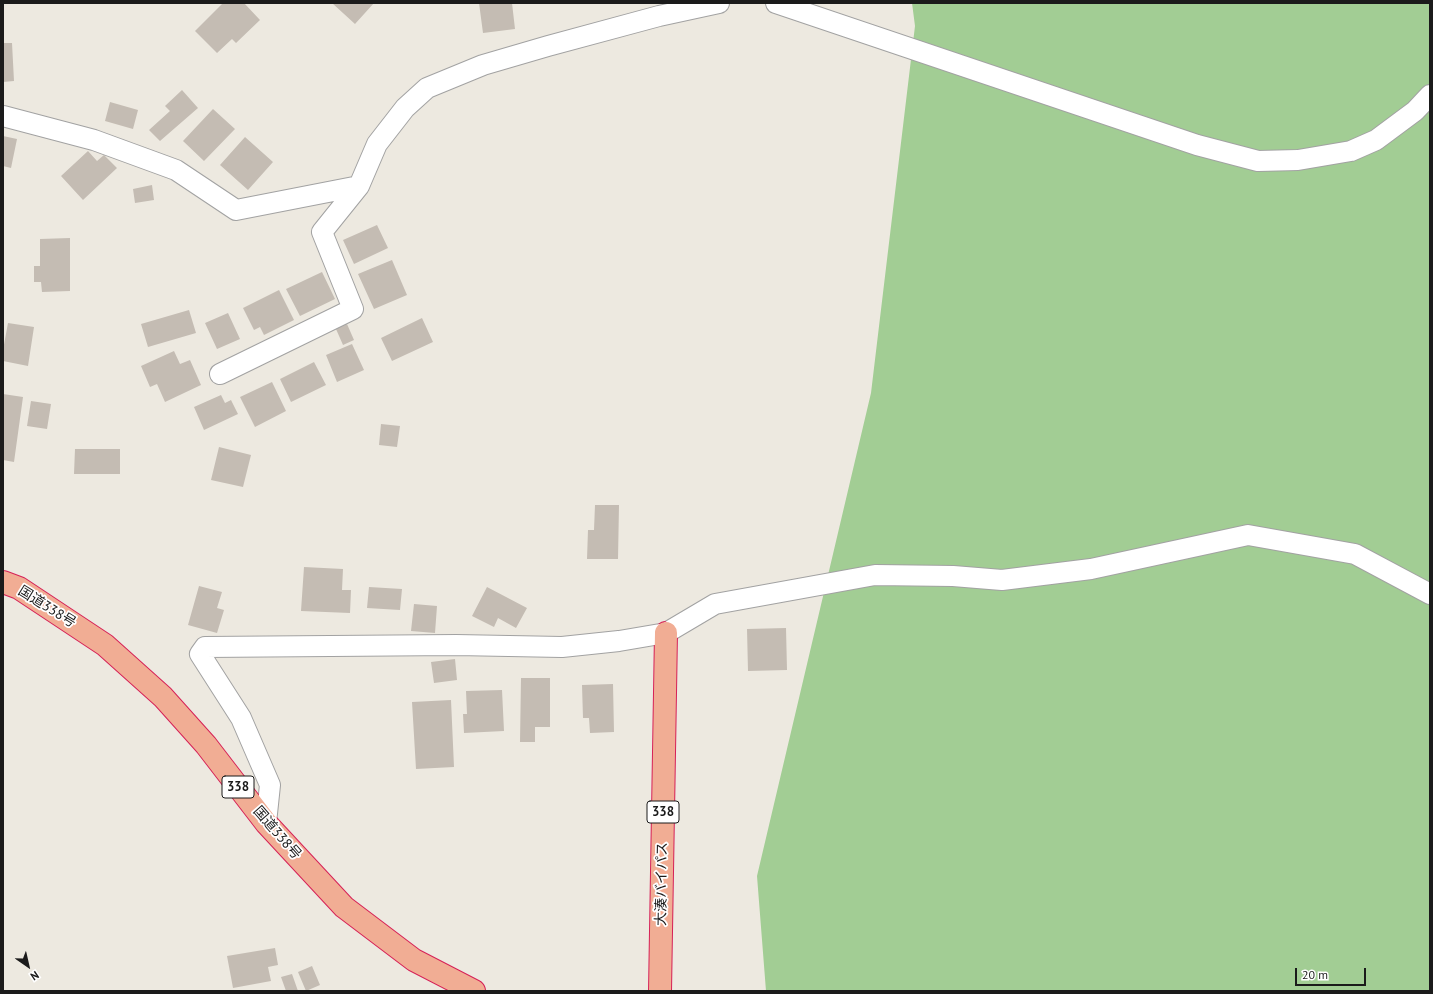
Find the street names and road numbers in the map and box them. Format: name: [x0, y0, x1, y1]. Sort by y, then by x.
street label: 国道338号: [15, 583, 79, 631]
road number: 338: [222, 776, 254, 798]
road number: 338: [647, 801, 679, 823]
street label: 国道338号: [249, 803, 305, 863]
street label: 大湊バイパス: [653, 842, 671, 926]

